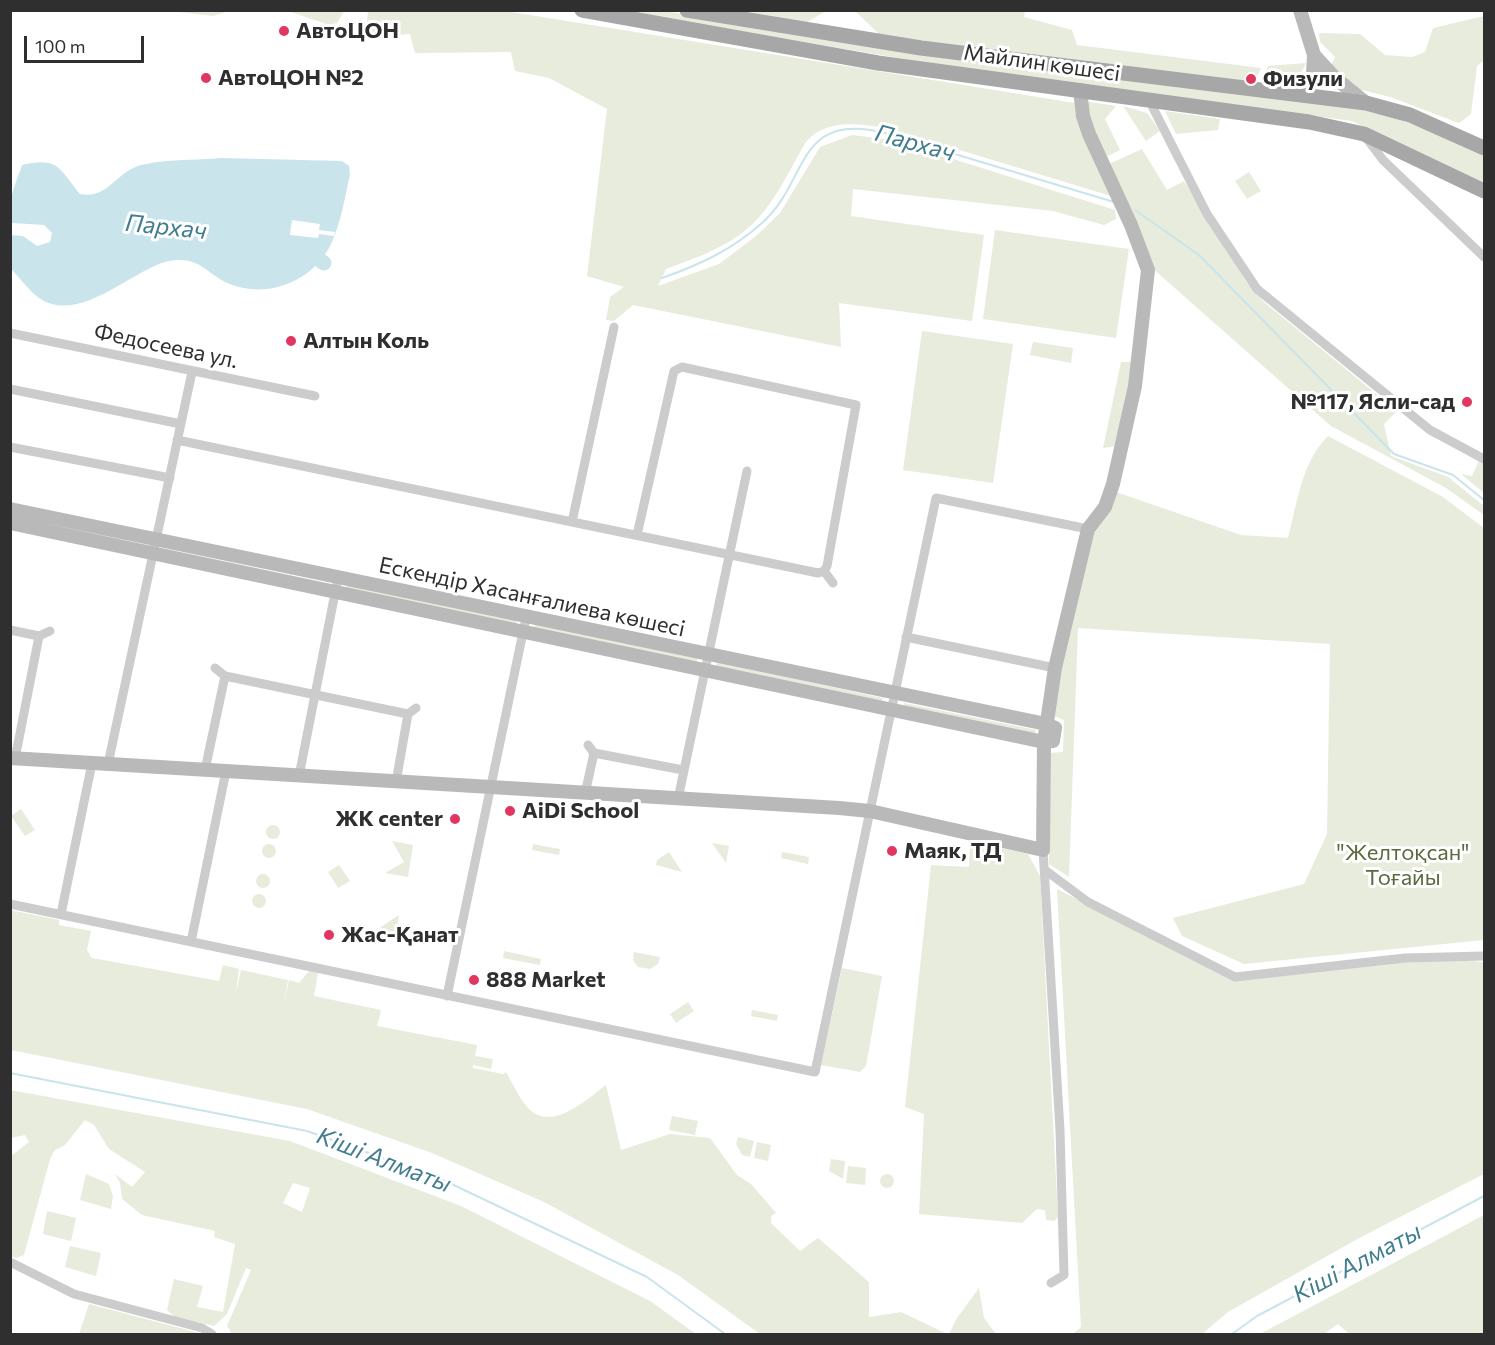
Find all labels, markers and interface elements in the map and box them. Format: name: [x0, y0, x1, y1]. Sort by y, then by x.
place label: АвтоЦОН: [296, 18, 399, 44]
scale bar: [27, 24, 147, 62]
marker: АвтоЦОН: [277, 24, 291, 38]
text: 100 m: [35, 35, 85, 57]
street label: Майлин көшесі: [962, 39, 1122, 87]
place label: АвтоЦОН №2: [218, 65, 364, 91]
place label: Физули: [1263, 66, 1343, 92]
marker: АвтоЦОН №2: [199, 71, 213, 85]
marker: Физули: [1244, 72, 1258, 86]
water label: Пархач: [872, 119, 958, 167]
water label: Пархач: [124, 208, 208, 246]
street label: Федосеева ул.: [92, 318, 240, 374]
place label: Алтын Коль: [303, 328, 429, 354]
marker: Алтын Коль: [284, 334, 298, 348]
place label: №117, Ясли-сад: [1291, 389, 1455, 415]
marker: №117, Ясли-сад: [1460, 395, 1474, 409]
street label: Ескендір Хасанғалиева көшесі: [377, 552, 687, 642]
place label: AiDi School: [522, 798, 639, 824]
marker: AiDi School: [503, 804, 517, 818]
place label: ЖК center: [335, 806, 443, 832]
marker: ЖК center: [448, 812, 462, 826]
place label: Маяк, ТД: [904, 838, 1002, 864]
park label: "Желтоқсан" Тоғайы: [1337, 840, 1469, 891]
marker: Маяк, ТД: [885, 844, 899, 858]
place label: Жас-Қанат: [341, 922, 458, 948]
marker: Жас-Қанат: [322, 928, 336, 942]
place label: 888 Market: [486, 967, 606, 993]
marker: 888 Market: [467, 973, 481, 987]
water label: Кіші Алматы: [313, 1121, 455, 1199]
water label: Кіші Алматы: [1288, 1217, 1426, 1309]

